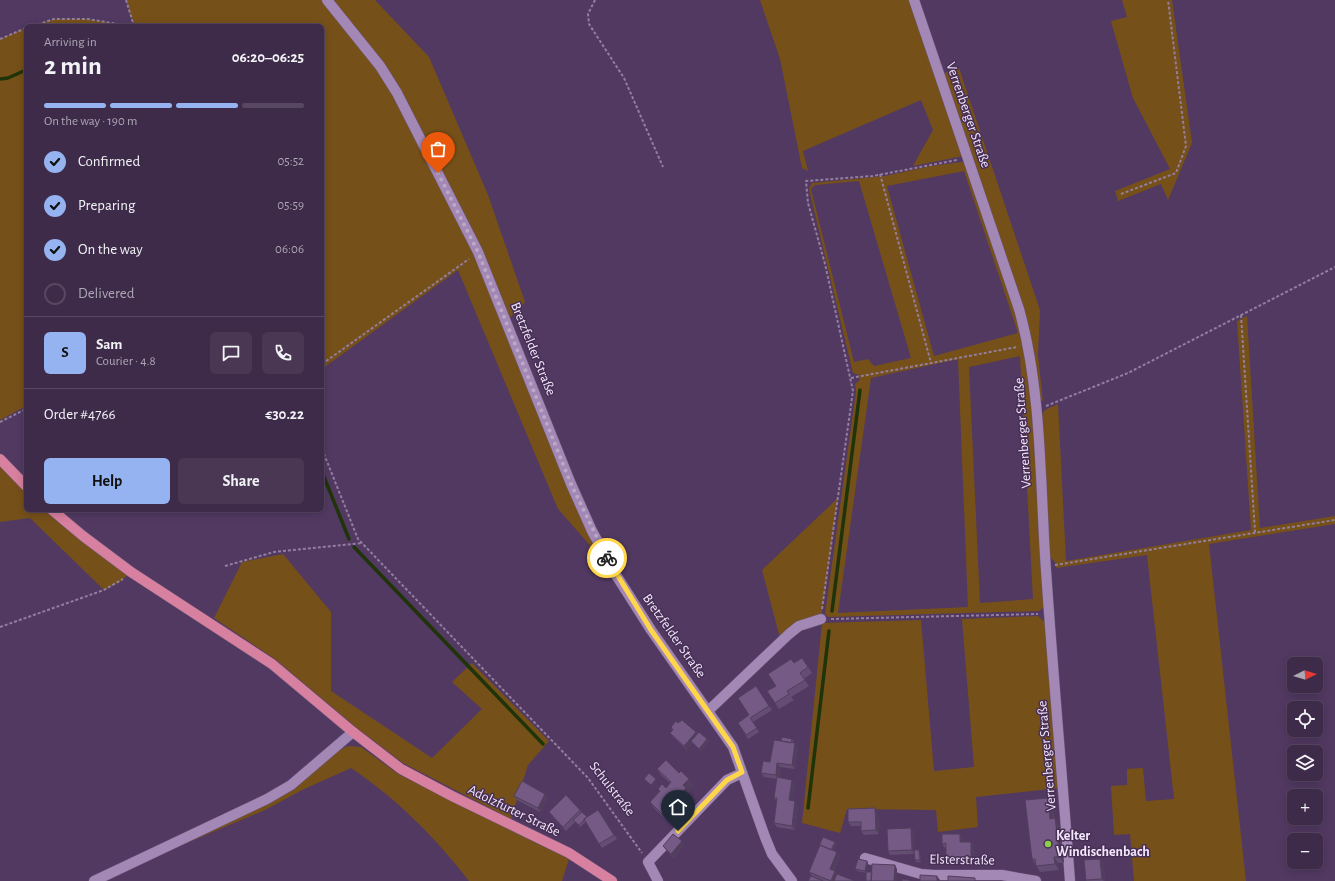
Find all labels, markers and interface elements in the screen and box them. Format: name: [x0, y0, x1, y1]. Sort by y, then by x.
text: Arriving in: [44, 36, 97, 49]
text: 06:20–06:25: [232, 50, 304, 65]
text: 2 min: [44, 53, 102, 79]
street label: Verrenberger Straße: [943, 60, 993, 170]
text: On the way · 190 m: [44, 115, 137, 128]
pin: [421, 132, 455, 173]
icon: bag: [427, 138, 449, 160]
icon: check: [44, 151, 66, 173]
text: Confirmed: [78, 154, 140, 169]
text: 05:52: [277, 155, 304, 168]
icon: check: [44, 195, 66, 217]
text: Preparing: [78, 198, 135, 213]
text: 05:59: [277, 199, 304, 212]
icon: check: [44, 239, 66, 261]
text: On the way: [78, 242, 143, 257]
text: 06:06: [275, 243, 304, 256]
text: Delivered: [78, 286, 135, 301]
street label: Bretzfelder Straße: [508, 300, 558, 398]
button: chat: [210, 332, 252, 374]
button: phone: [262, 332, 304, 374]
text: Sam: [96, 337, 122, 352]
text: S: [61, 345, 69, 360]
text: Courier · 4.8: [96, 355, 156, 368]
street label: Verrenberger Straße: [1012, 377, 1034, 489]
text: Order #4766: [44, 407, 116, 422]
text: €30.22: [265, 407, 304, 422]
button: Help: [44, 458, 170, 504]
button: Share: [178, 458, 304, 504]
courier: [587, 538, 627, 578]
icon: bike: [596, 547, 618, 569]
street label: Bretzfelder Straße: [640, 591, 708, 681]
north arrow: [1287, 657, 1323, 693]
map controls: [1287, 657, 1323, 869]
street label: Verrenberger Straße: [1035, 700, 1059, 812]
button: locate: [1287, 701, 1323, 737]
button: layers: [1287, 745, 1323, 781]
street label: Schulstraße: [587, 759, 637, 819]
street label: Adolzfurter Straße: [466, 783, 562, 839]
button: +: [1287, 789, 1323, 825]
pin: [661, 790, 695, 831]
icon: home: [667, 796, 689, 818]
place label: Kelter Windischenbach: [1056, 829, 1150, 859]
button: −: [1287, 833, 1323, 869]
marker: Kelter Windischenbach: [1043, 839, 1053, 849]
street label: Elsterstraße: [929, 852, 995, 868]

